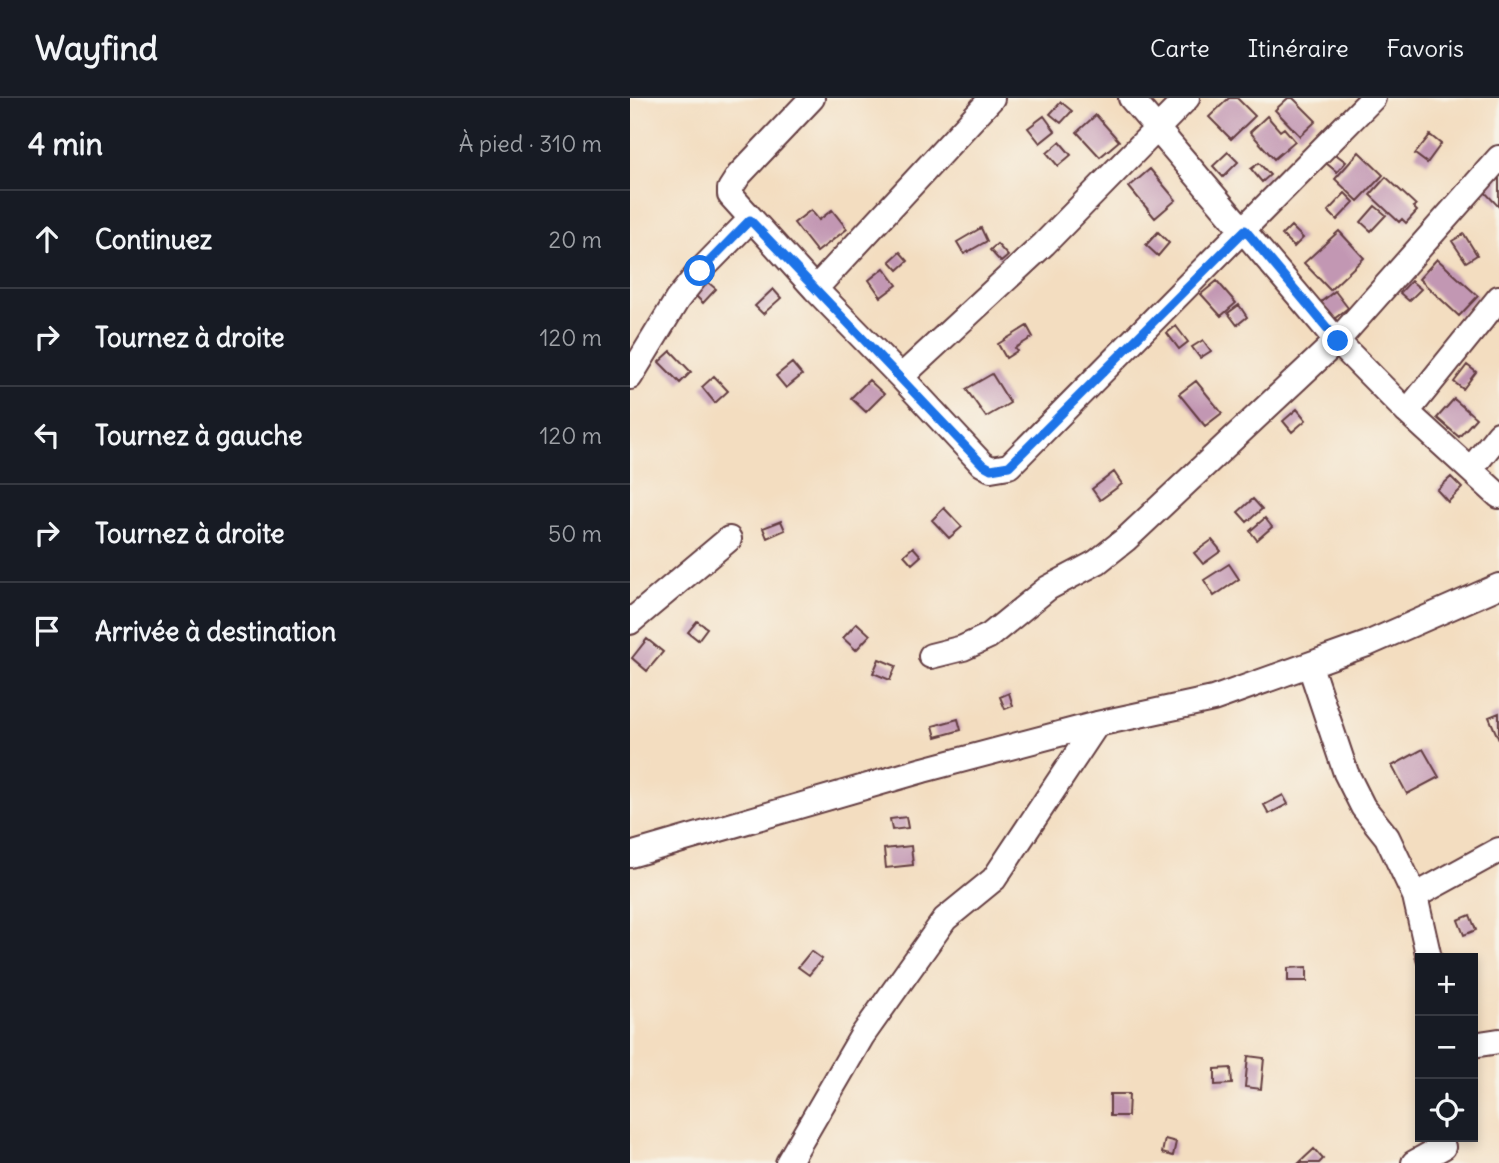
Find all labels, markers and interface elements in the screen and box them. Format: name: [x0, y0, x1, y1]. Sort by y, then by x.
text: Wayfind: [35, 27, 158, 69]
text: Carte: [1150, 33, 1210, 63]
text: Itinéraire: [1248, 33, 1349, 63]
text: Favoris: [1387, 33, 1464, 63]
text: 4 min: [28, 125, 103, 163]
text: À pied · 310 m: [459, 129, 602, 158]
icon: ahead: [28, 220, 66, 258]
text: Continuez: [95, 223, 212, 256]
text: 20 m: [549, 225, 602, 254]
route start: [684, 255, 715, 286]
icon: right: [28, 318, 66, 356]
text: Tournez à droite: [95, 321, 285, 354]
text: 120 m: [539, 323, 602, 352]
route end: [1322, 325, 1353, 356]
icon: left: [28, 416, 66, 454]
text: Tournez à gauche: [95, 419, 303, 452]
text: 120 m: [539, 421, 602, 450]
icon: right: [28, 514, 66, 552]
text: Tournez à droite: [95, 517, 285, 550]
text: 50 m: [548, 519, 602, 548]
icon: arrive: [28, 612, 66, 650]
text: Arrivée à destination: [95, 615, 336, 648]
map controls: [1415, 953, 1478, 1142]
button: +: [1415, 953, 1478, 1016]
button: −: [1415, 1016, 1478, 1079]
button: locate: [1415, 1079, 1478, 1142]

